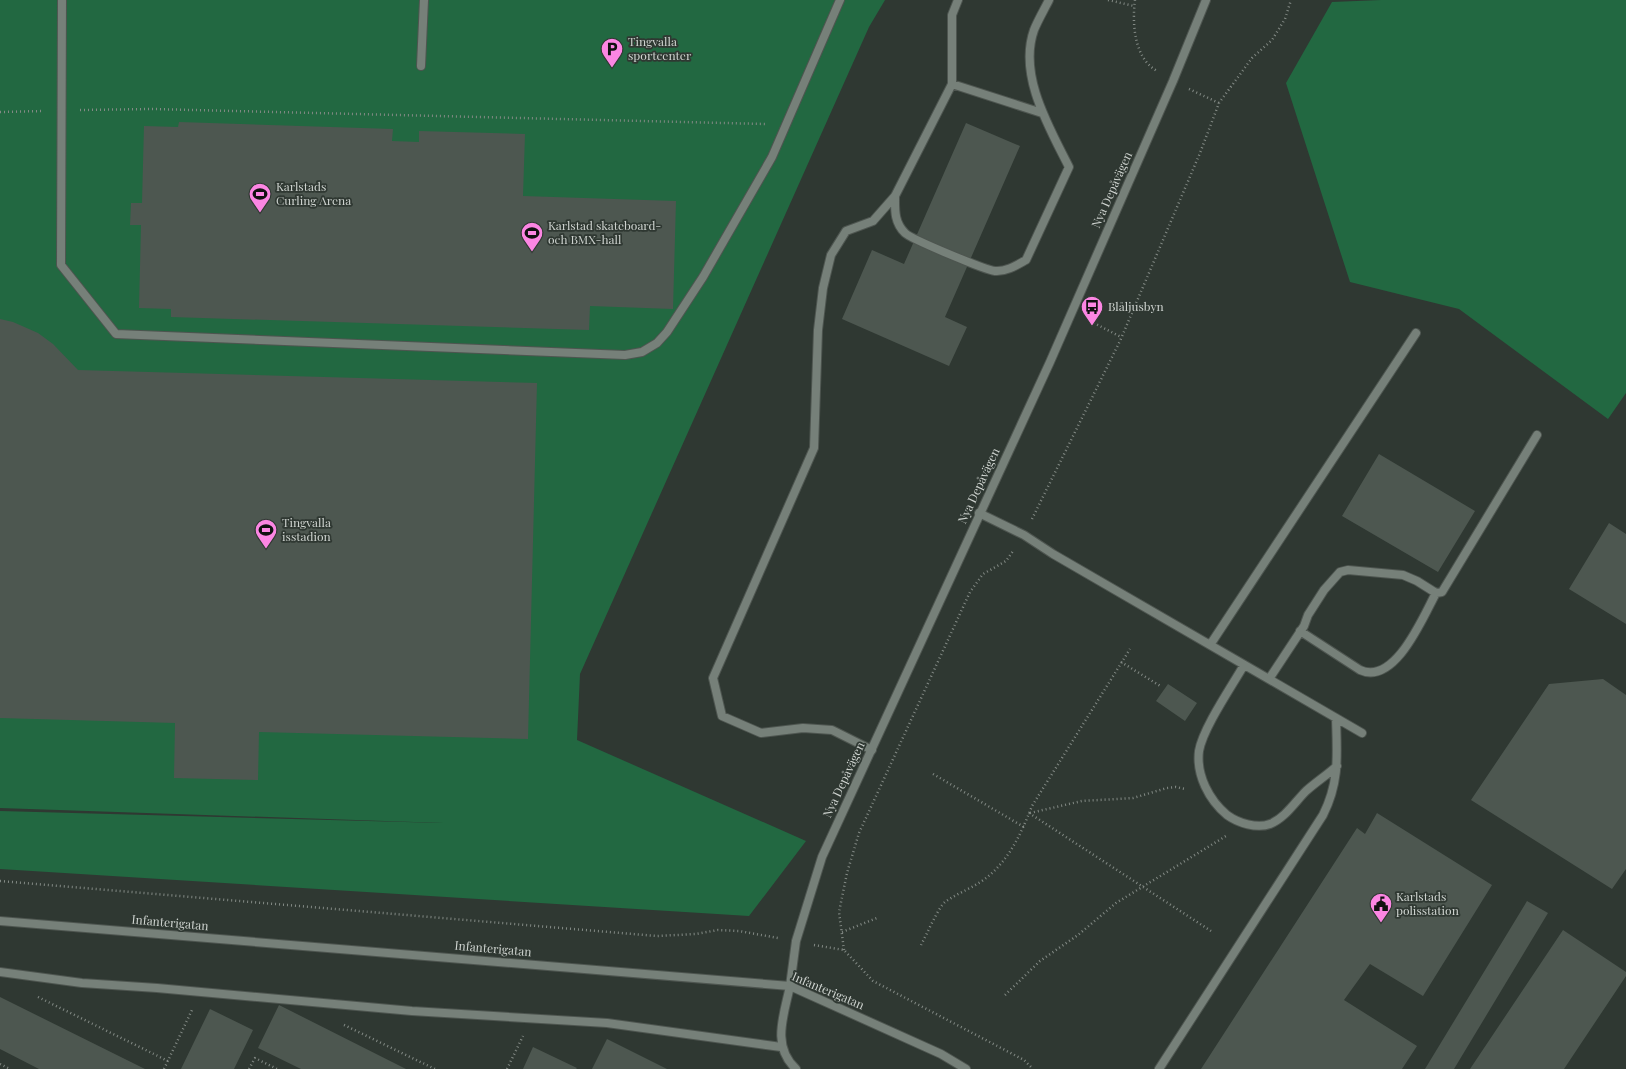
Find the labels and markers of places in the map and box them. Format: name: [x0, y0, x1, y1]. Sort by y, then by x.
place label: Tingvalla sportcenter: [628, 33, 692, 63]
parking icon: Tingvalla sportcenter: [599, 36, 625, 69]
place label: Karlstads Curling Arena: [276, 178, 351, 208]
sports icon: Karlstads Curling Arena: [247, 181, 273, 214]
place label: Karlstad skateboard- och BMX-hall: [548, 217, 661, 247]
sports icon: Karlstad skateboard- och BMX-hall: [519, 220, 545, 253]
bus stop icon: Blåljusbyn: [1079, 294, 1105, 327]
place label: Blåljusbyn: [1108, 298, 1164, 314]
place label: Tingvalla isstadion: [282, 514, 331, 544]
sports icon: Tingvalla isstadion: [253, 517, 279, 550]
place label: Karlstads polisstation: [1396, 888, 1459, 918]
public building icon: Karlstads polisstation: [1368, 891, 1394, 924]

